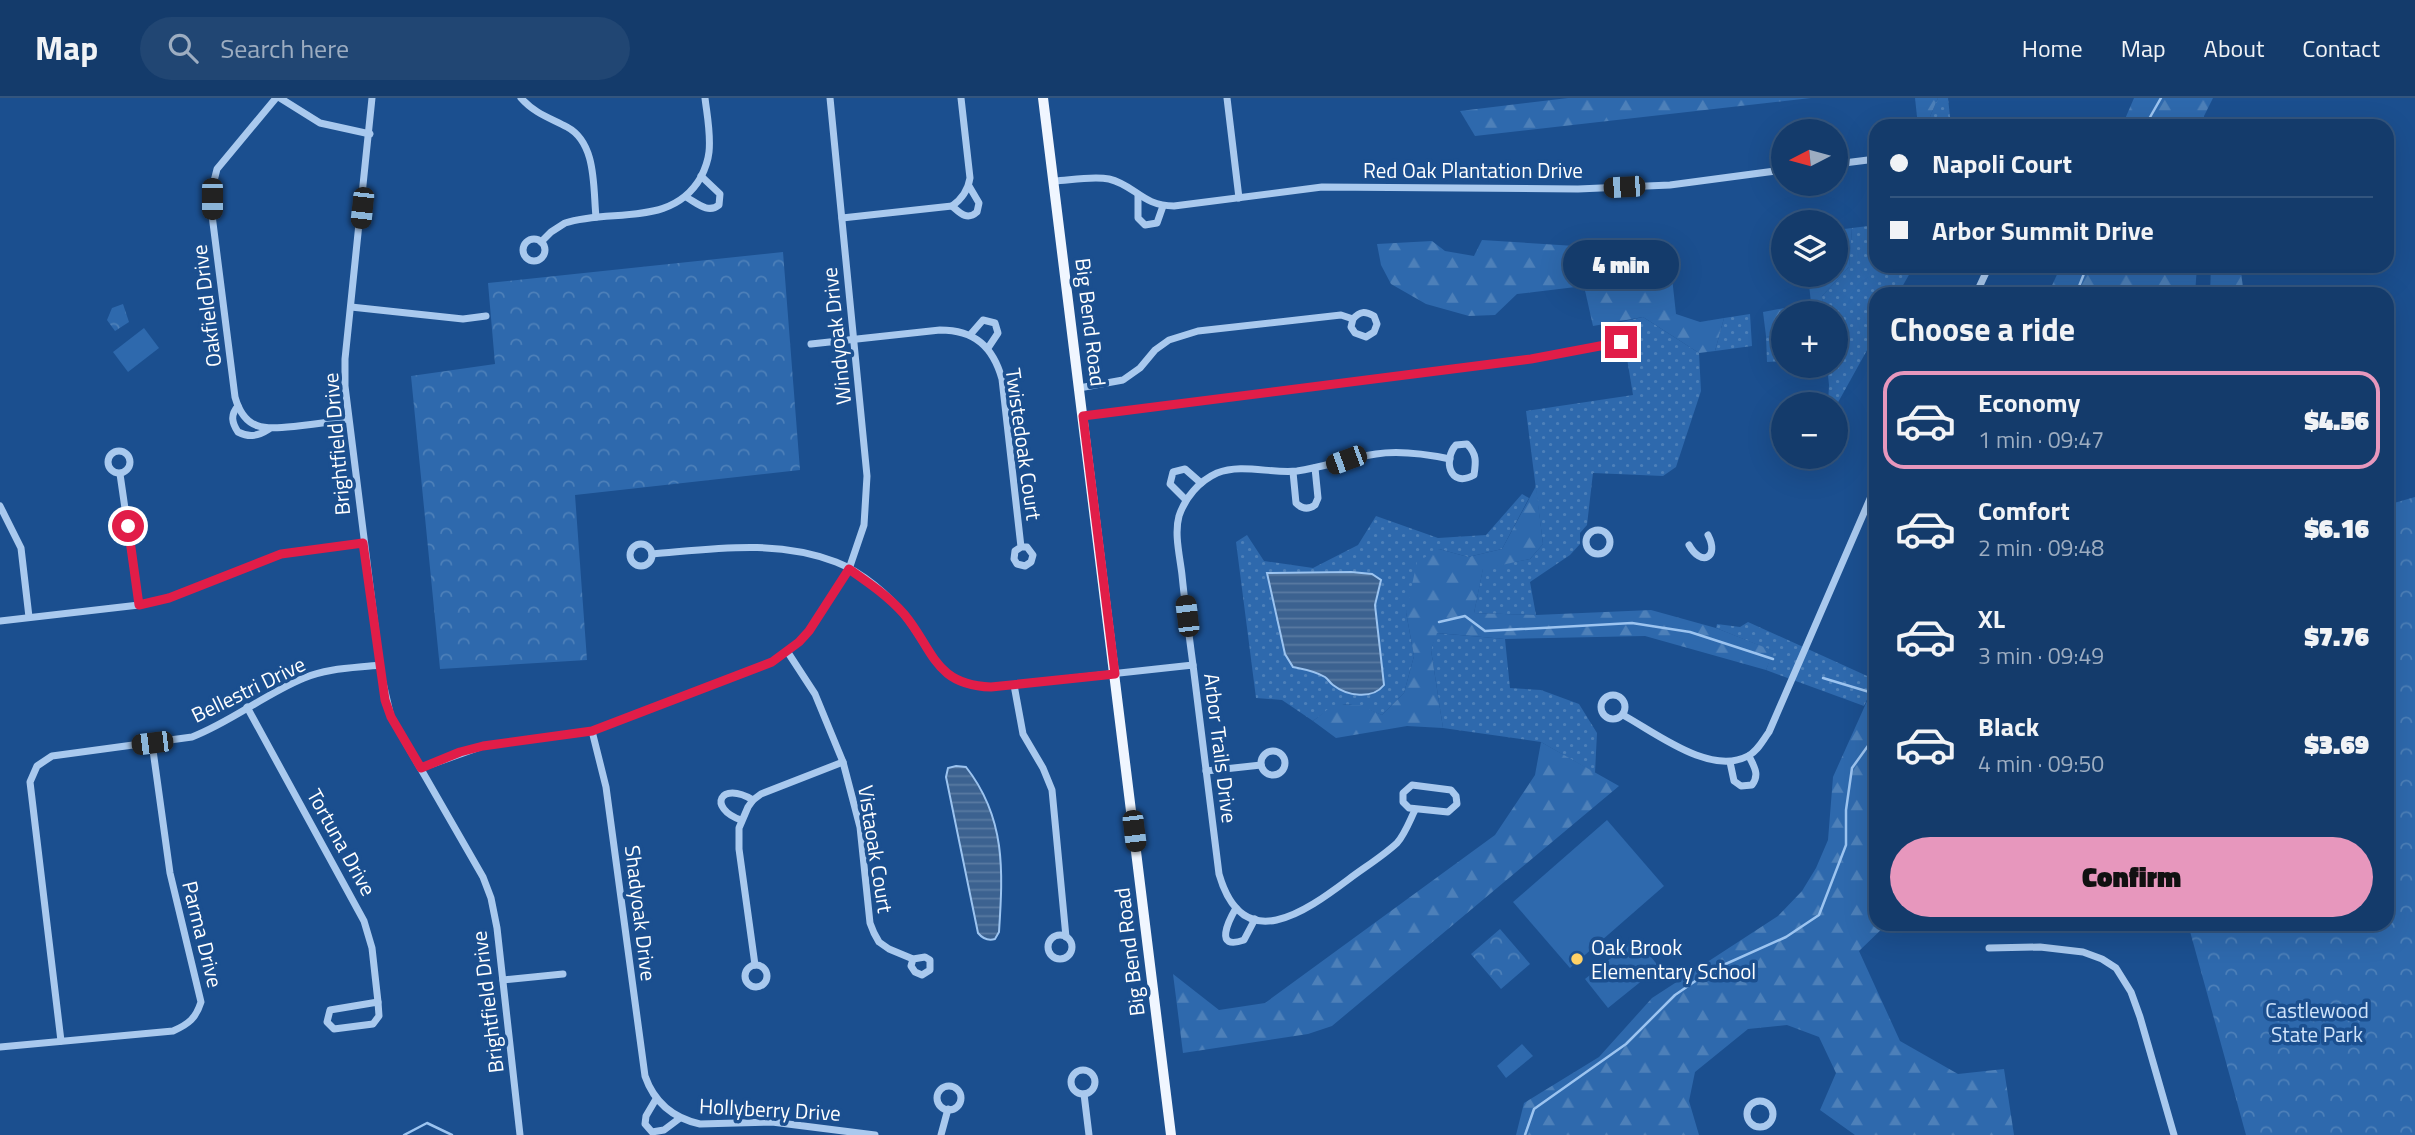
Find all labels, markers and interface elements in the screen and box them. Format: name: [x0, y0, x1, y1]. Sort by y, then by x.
search box: [140, 17, 630, 80]
text: Map: [35, 23, 98, 73]
icon: search: [164, 29, 202, 67]
text: Search here: [220, 29, 349, 68]
text: Home: [2022, 30, 2083, 66]
text: Map: [2121, 30, 2166, 66]
text: About: [2204, 30, 2264, 66]
text: Contact: [2302, 30, 2380, 66]
north arrow: [1771, 119, 1848, 196]
map controls: [1771, 119, 1848, 469]
text: Napoli Court: [1932, 144, 2072, 183]
street label: Red Oak Plantation Drive: [1363, 154, 1583, 186]
car: [1603, 175, 1646, 199]
car: [202, 178, 223, 220]
car: [350, 186, 375, 230]
button: layers: [1771, 210, 1848, 287]
text: Arbor Summit Drive: [1932, 211, 2154, 250]
callout: 4 min: [1563, 240, 1679, 289]
street label: Oakfield Drive: [183, 243, 229, 369]
text: 4 min: [1592, 247, 1650, 282]
street label: Big Bend Road: [1067, 256, 1115, 388]
street label: Windyoak Drive: [813, 266, 859, 406]
button: +: [1771, 301, 1848, 378]
text: Choose a ride: [1890, 305, 2075, 353]
route end: [1605, 326, 1637, 358]
street label: Twistedoak Court: [997, 366, 1051, 523]
street label: Brightfield Drive: [314, 371, 358, 517]
text: Economy: [1978, 383, 2080, 422]
icon: car: [1894, 389, 1957, 452]
button: −: [1771, 392, 1848, 469]
text: $4.56: [2304, 401, 2369, 440]
text: 1 min · 09:47: [1978, 422, 2104, 457]
car: [1323, 443, 1370, 477]
text: Comfort: [1978, 491, 2070, 530]
icon: car: [1894, 497, 1957, 560]
text: $6.16: [2304, 509, 2369, 548]
route start: [112, 510, 144, 542]
text: 2 min · 09:48: [1978, 530, 2104, 565]
car: [1175, 594, 1200, 638]
text: XL: [1978, 599, 2005, 638]
icon: car: [1894, 605, 1957, 668]
text: $7.76: [2304, 617, 2369, 656]
text: 3 min · 09:49: [1978, 638, 2104, 673]
street label: Bellestri Drive: [186, 648, 310, 730]
street label: Arbor Trails Drive: [1196, 671, 1246, 825]
text: Black: [1978, 707, 2039, 746]
icon: car: [1894, 713, 1957, 776]
text: $3.69: [2304, 725, 2369, 764]
car: [130, 730, 175, 756]
text: 4 min · 09:50: [1978, 746, 2104, 781]
street label: Tortuna Drive: [299, 782, 385, 902]
street label: Vistaoak Court: [850, 783, 902, 916]
car: [1122, 809, 1147, 853]
button: Confirm: [1890, 837, 2373, 917]
street label: Shadyoak Drive: [617, 843, 665, 983]
street label: Parma Drive: [174, 877, 232, 991]
street label: Big Bend Road: [1105, 886, 1153, 1018]
street label: Brightfield Drive: [462, 929, 512, 1075]
place label: Oak Brook Elementary School: [1591, 931, 1756, 987]
marker: Oak Brook Elementary School: [1569, 951, 1585, 967]
park label: Castlewood State Park: [2265, 994, 2369, 1050]
street label: Hollyberry Drive: [698, 1089, 842, 1129]

